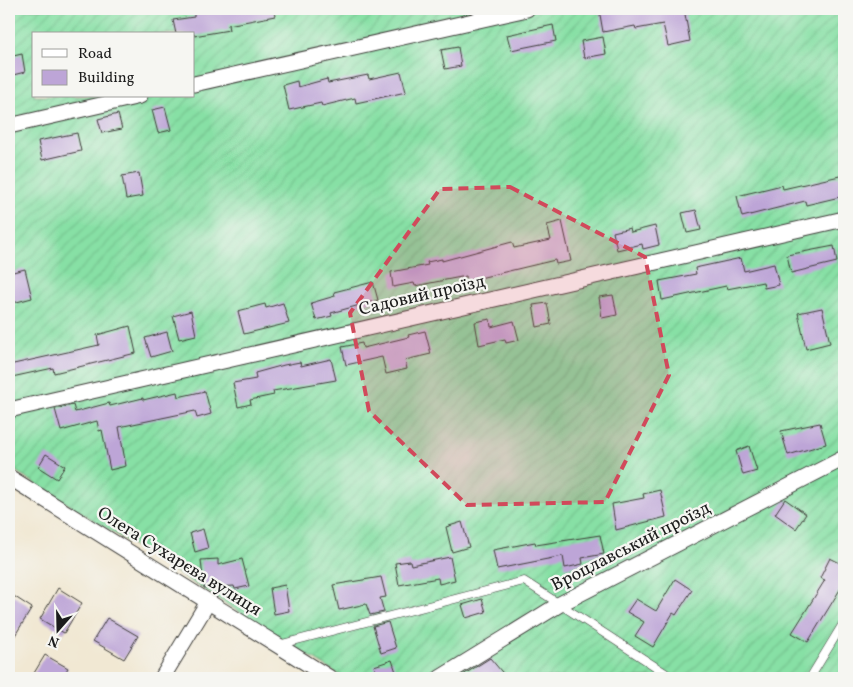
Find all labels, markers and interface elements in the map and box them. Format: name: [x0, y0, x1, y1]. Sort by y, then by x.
legend: [32, 32, 195, 98]
text: Road: [78, 44, 112, 65]
text: Building: [78, 68, 135, 89]
street label: Садовий проїзд: [356, 269, 488, 323]
street label: Вроцлавський проїзд: [547, 496, 715, 598]
street label: Олега Сухарєва вулиця: [92, 501, 266, 623]
north arrow: [32, 604, 82, 654]
text: N: [46, 630, 62, 651]

